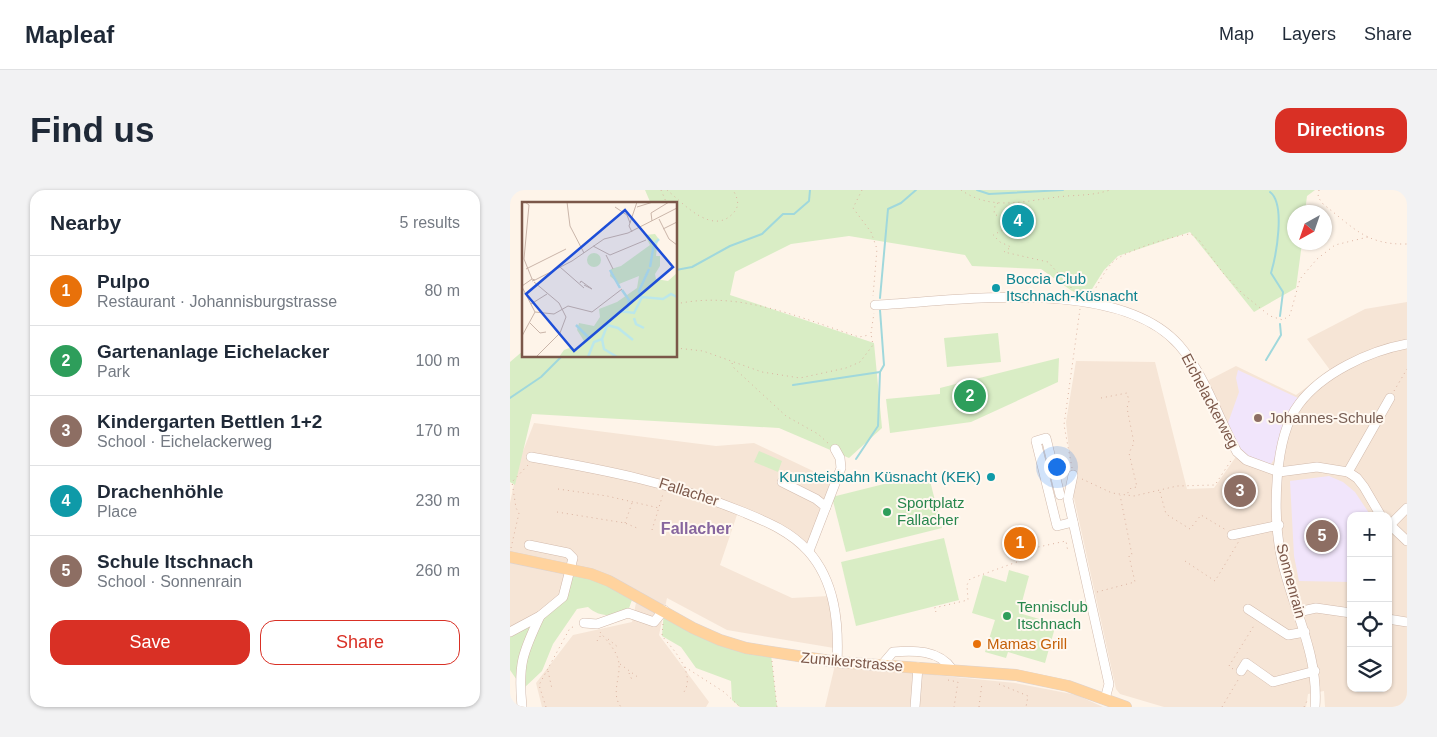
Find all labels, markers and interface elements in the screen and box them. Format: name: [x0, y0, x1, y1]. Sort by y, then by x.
text: Mapleaf: [25, 21, 114, 48]
text: Map: [1219, 24, 1254, 44]
text: Layers: [1282, 24, 1336, 44]
text: Share: [1364, 24, 1412, 44]
button: Directions: [1275, 108, 1407, 153]
text: Find us: [30, 110, 154, 149]
inset map: [522, 202, 678, 358]
pin: 4: [1002, 202, 1034, 240]
north arrow: [1287, 205, 1332, 250]
text: Nearby: [50, 211, 121, 234]
text: 5 results: [400, 214, 460, 231]
place label: Boccia Club Itschnach-Küsnacht: [1006, 270, 1139, 304]
text: Pulpo: [97, 271, 150, 292]
text: 1: [62, 282, 70, 299]
text: 80 m: [424, 282, 460, 299]
marker: Boccia Club Itschnach-Küsnacht: [990, 282, 1002, 294]
text: Restaurant · Johannisburgstrasse: [97, 293, 337, 310]
text: Gartenanlage Eichelacker: [97, 341, 329, 362]
street label: Eichelackerweg: [1178, 350, 1243, 451]
text: 2: [62, 352, 70, 369]
text: 100 m: [416, 352, 460, 369]
text: Park: [97, 363, 130, 380]
pin: 2: [954, 377, 986, 415]
place label: Johannes-Schule: [1268, 409, 1384, 426]
text: Kindergarten Bettlen 1+2: [97, 411, 322, 432]
marker: Johannes-Schule: [1252, 412, 1264, 424]
text: 3: [62, 422, 70, 439]
text: 170 m: [416, 422, 460, 439]
text: School · Eichelackerweg: [97, 433, 272, 450]
your location: [1044, 454, 1070, 480]
place label: Kunsteisbahn Küsnacht (KEK): [779, 468, 981, 485]
marker: Kunsteisbahn Küsnacht (KEK): [985, 471, 997, 483]
pin: 3: [1224, 472, 1256, 510]
street label: Fallacher: [657, 474, 721, 509]
text: Drachenhöhle: [97, 481, 224, 502]
text: 4: [62, 492, 70, 509]
text: 230 m: [416, 492, 460, 509]
place label: Sportplatz Fallacher: [897, 494, 965, 528]
text: Place: [97, 503, 137, 520]
marker: Sportplatz Fallacher: [881, 506, 893, 518]
map controls: [1347, 512, 1392, 692]
button: +: [1347, 512, 1392, 557]
pin: 5: [1306, 517, 1338, 555]
district label: Fallacher: [661, 520, 731, 537]
pin: 1: [1004, 524, 1036, 562]
street label: Sonnenrain: [1273, 542, 1310, 620]
text: Schule Itschnach: [97, 551, 253, 572]
button: −: [1347, 557, 1392, 602]
text: 5: [62, 562, 70, 579]
text: 260 m: [416, 562, 460, 579]
text: School · Sonnenrain: [97, 573, 242, 590]
place label: Tennisclub Itschnach: [1017, 598, 1088, 632]
button: locate: [1347, 602, 1392, 647]
marker: Tennisclub Itschnach: [1001, 610, 1013, 622]
button: Save: [50, 620, 250, 665]
button: Share: [260, 620, 460, 665]
place label: Mamas Grill: [987, 635, 1067, 652]
marker: Mamas Grill: [971, 638, 983, 650]
button: layers: [1347, 647, 1392, 692]
street label: Zumikerstrasse: [800, 649, 904, 674]

